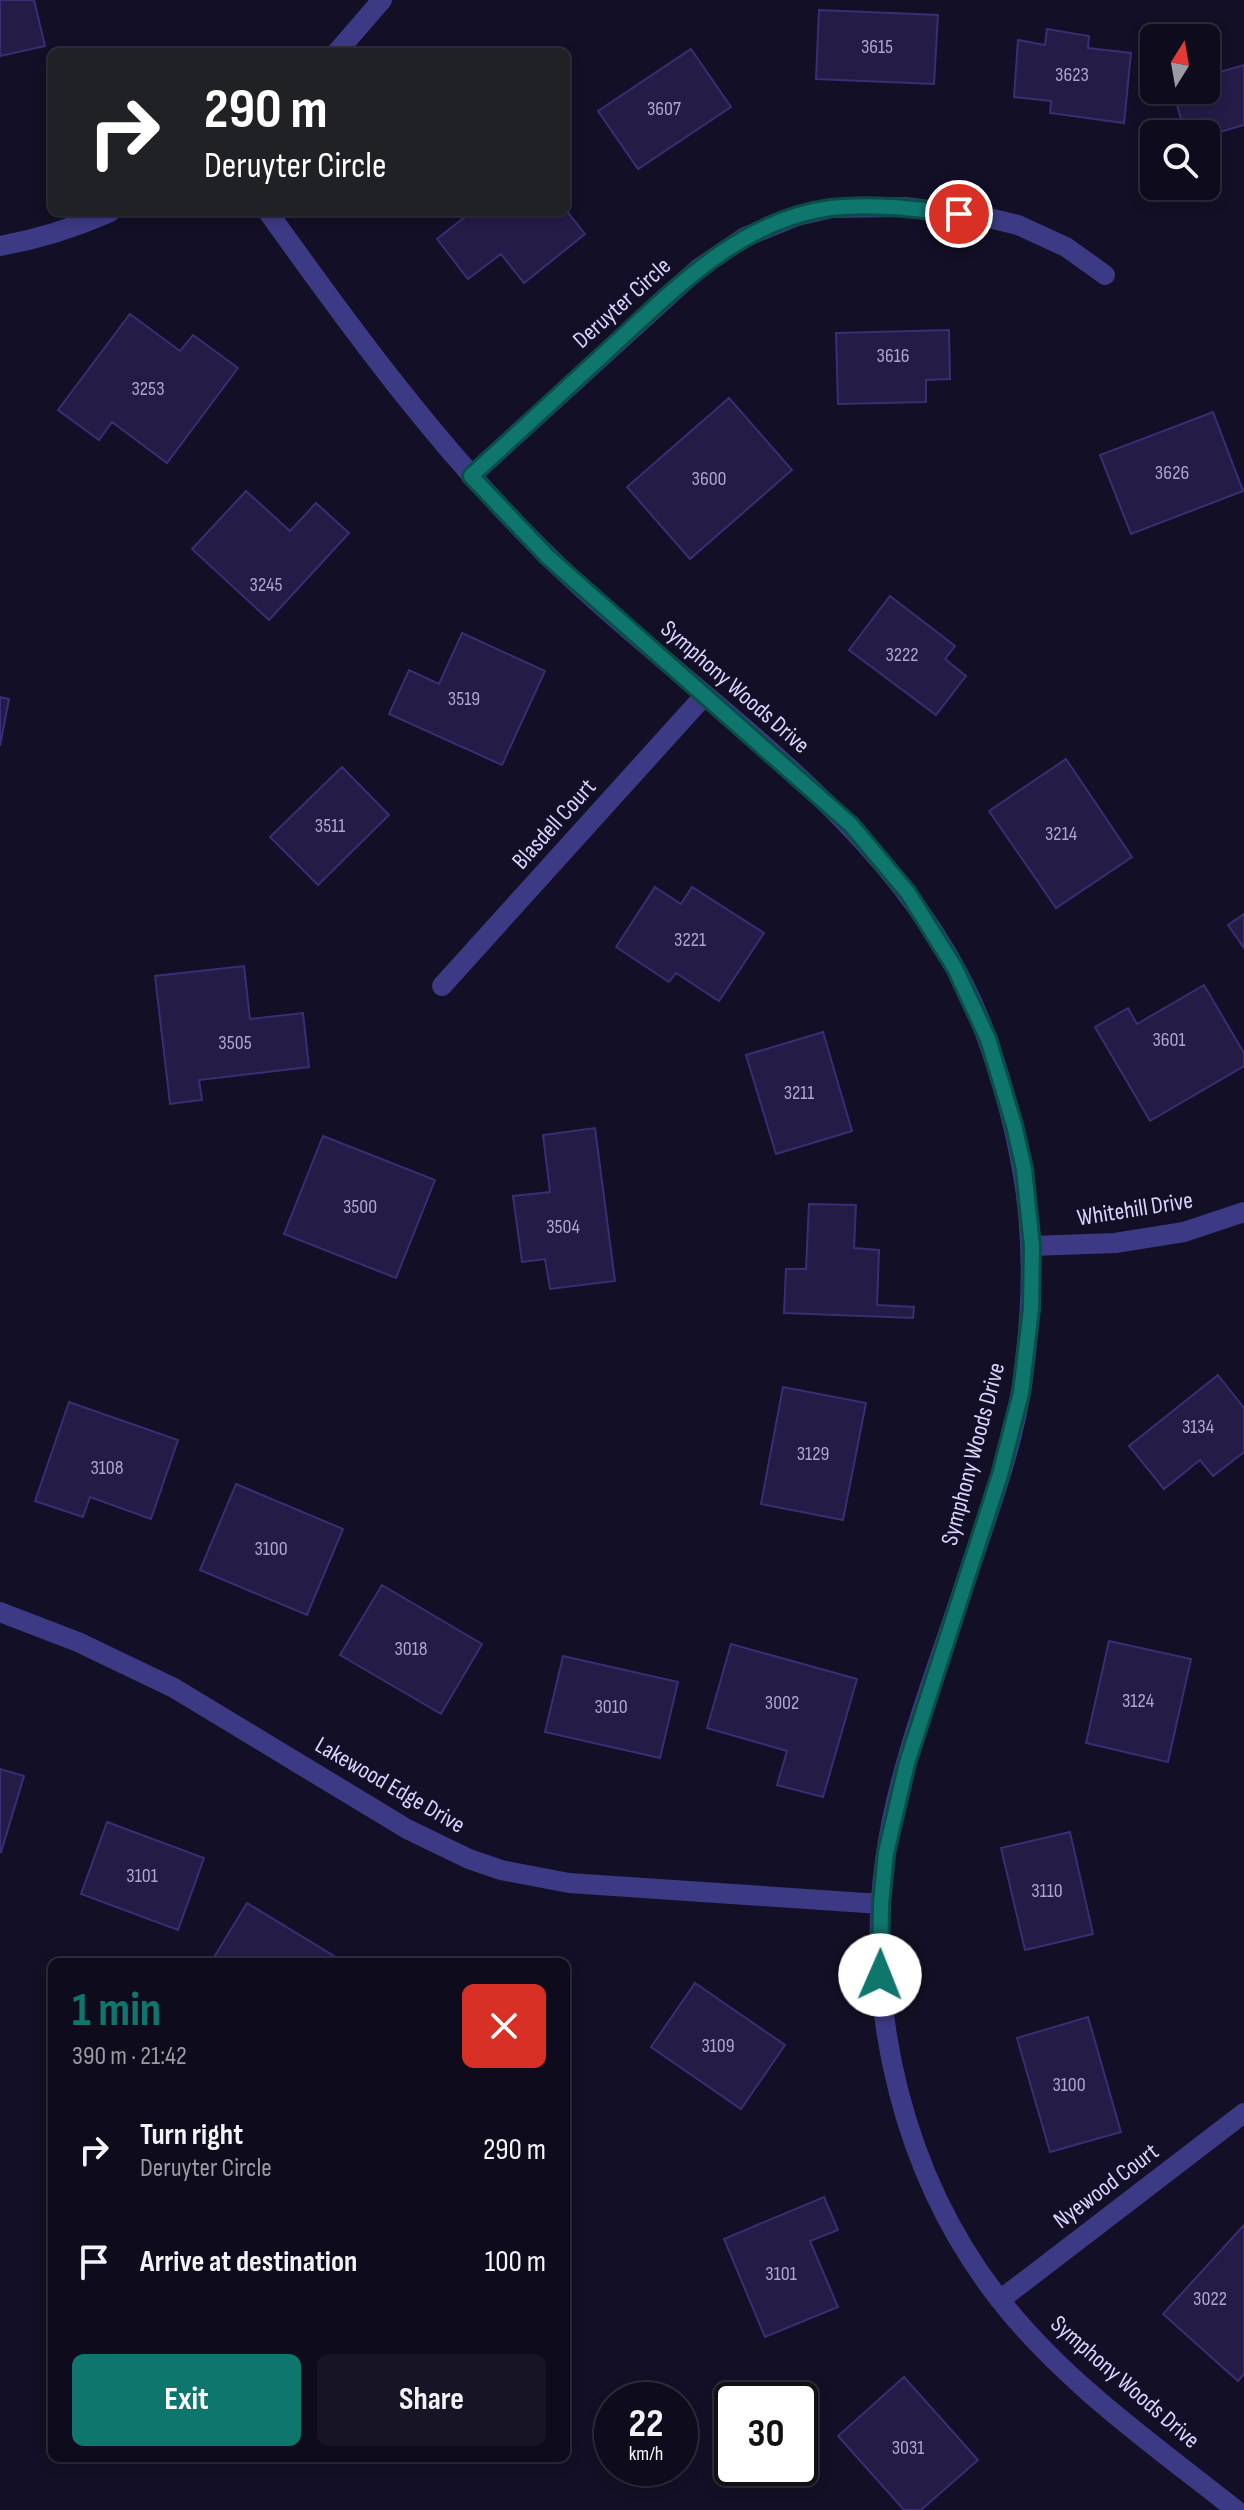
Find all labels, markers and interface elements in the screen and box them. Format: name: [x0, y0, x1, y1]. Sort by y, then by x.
north arrow: [1140, 24, 1220, 104]
map controls: [1140, 24, 1220, 200]
house number: 3615: [861, 35, 893, 59]
house number: 3623: [1055, 63, 1089, 87]
text: 290 m: [204, 77, 328, 144]
icon: right: [72, 80, 176, 184]
house number: 3607: [647, 97, 681, 121]
button: search: [1140, 120, 1220, 200]
text: Deruyter Circle: [204, 145, 386, 188]
pin: [925, 180, 993, 248]
icon: arrive: [937, 192, 981, 236]
street label: Deruyter Circle: [567, 252, 677, 354]
house number: 3616: [877, 344, 909, 368]
house number: 3253: [131, 377, 165, 401]
house number: 3626: [1155, 461, 1189, 485]
house number: 3600: [692, 467, 726, 491]
house number: 3245: [250, 573, 282, 597]
street label: Symphony Woods Drive: [655, 614, 815, 760]
house number: 3222: [885, 643, 919, 667]
house number: 3519: [448, 687, 480, 711]
street label: Blasdell Court: [506, 773, 602, 875]
house number: 3511: [315, 814, 345, 838]
house number: 3214: [1045, 822, 1077, 846]
house number: 3221: [674, 928, 706, 952]
house number: 3601: [1152, 1028, 1186, 1052]
house number: 3505: [218, 1031, 252, 1055]
house number: 3211: [784, 1081, 814, 1105]
street label: Whitehill Drive: [1075, 1186, 1195, 1232]
house number: 3500: [343, 1195, 377, 1219]
house number: 3504: [546, 1215, 580, 1239]
street label: Symphony Woods Drive: [935, 1360, 1011, 1548]
house number: 3134: [1182, 1415, 1214, 1439]
house number: 3129: [797, 1442, 829, 1466]
house number: 3108: [90, 1456, 124, 1480]
house number: 3100: [254, 1537, 288, 1561]
house number: 3018: [394, 1637, 428, 1661]
house number: 3124: [1122, 1689, 1154, 1713]
house number: 3002: [765, 1691, 799, 1715]
house number: 3010: [594, 1695, 628, 1719]
street label: Lakewood Edge Drive: [310, 1730, 470, 1840]
house number: 3101: [126, 1864, 158, 1888]
house number: 3110: [1031, 1879, 1063, 1903]
position arrow: [838, 1933, 922, 2017]
text: 1 min: [72, 1982, 161, 2039]
button: close: [462, 1984, 546, 2068]
house number: 3109: [701, 2034, 735, 2058]
text: 390 m · 21:42: [72, 2041, 187, 2072]
house number: 3100: [1052, 2073, 1086, 2097]
text: Turn right: [140, 2117, 243, 2153]
icon: right: [72, 2128, 116, 2172]
text: 290 m: [483, 2132, 546, 2168]
street label: Nyewood Court: [1048, 2137, 1164, 2235]
text: Deruyter Circle: [140, 2153, 272, 2184]
icon: arrive: [72, 2240, 116, 2284]
text: Arrive at destination: [140, 2244, 357, 2280]
text: 100 m: [485, 2244, 546, 2280]
house number: 3101: [765, 2262, 797, 2286]
house number: 3022: [1193, 2287, 1227, 2311]
street label: Symphony Woods Drive: [1045, 2309, 1205, 2455]
button: Exit: [72, 2354, 301, 2446]
button: Share: [317, 2354, 546, 2446]
speed limit sign: 30: [714, 2382, 818, 2486]
text: 22: [628, 2400, 664, 2448]
house number: 3031: [892, 2436, 924, 2460]
text: km/h: [629, 2442, 663, 2466]

